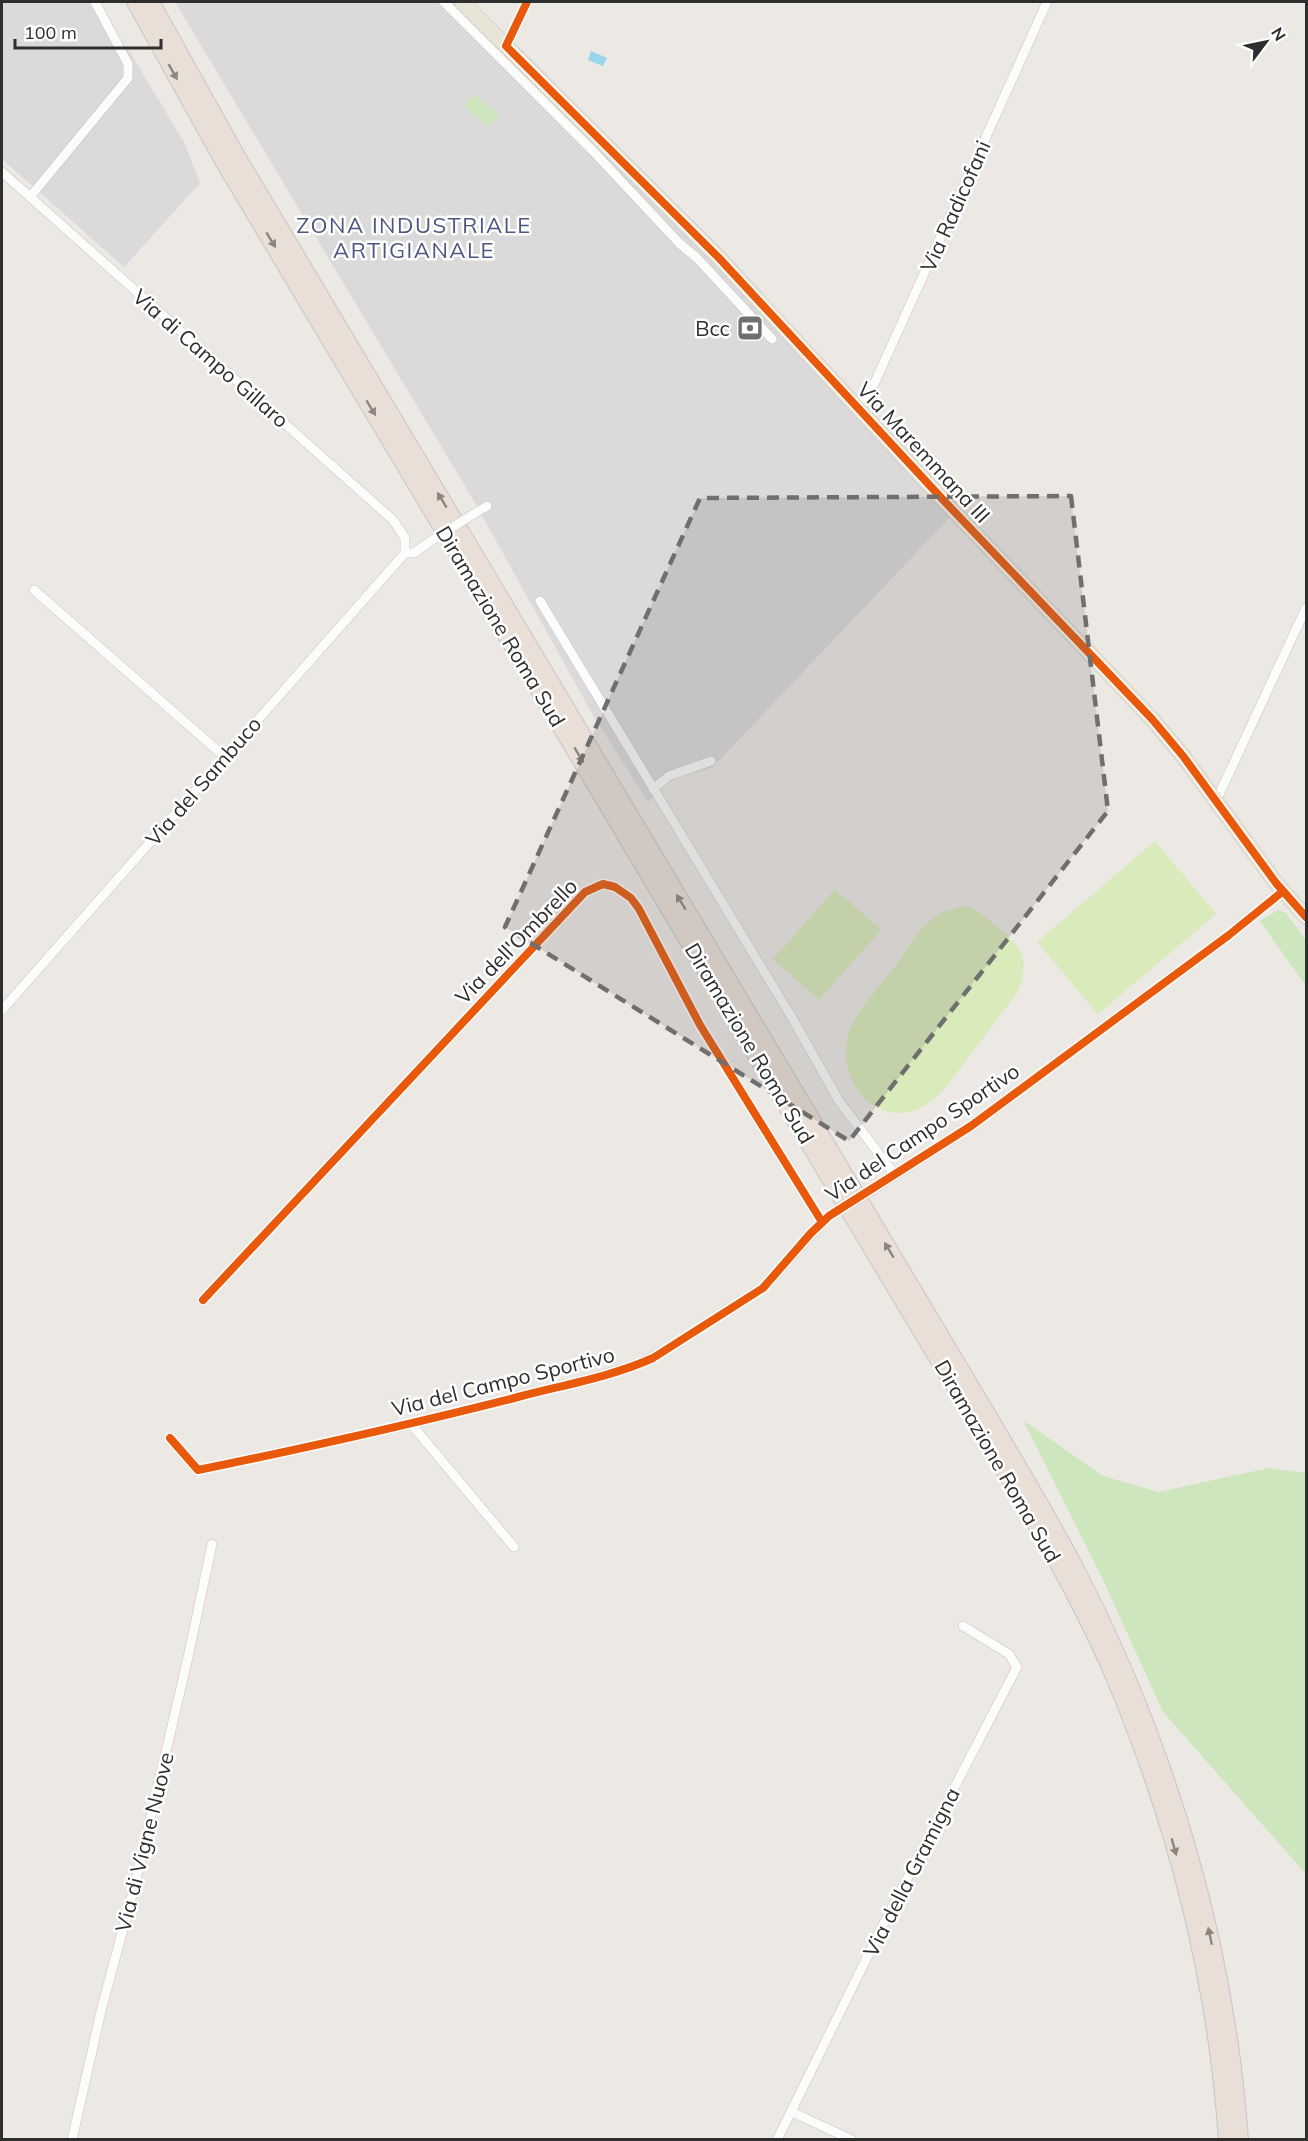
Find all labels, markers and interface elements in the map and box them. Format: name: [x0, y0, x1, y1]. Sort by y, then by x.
scale bar: [15, 12, 160, 50]
north arrow: [1236, 12, 1296, 72]
text: 100 m: [24, 21, 77, 44]
text: N: [1267, 24, 1290, 44]
one-way arrow: [168, 64, 178, 81]
street label: Via Radicofani: [914, 136, 996, 276]
district label: ZONA INDUSTRIALE ARTIGIANALE: [296, 211, 532, 264]
one-way arrow: [265, 232, 276, 248]
street label: Via di Campo Gillaro: [128, 283, 294, 433]
bank icon: Bcc: [735, 313, 765, 343]
place label: Bcc: [695, 315, 730, 341]
street label: Via Maremmana III: [852, 376, 996, 528]
one-way arrow: [365, 400, 376, 416]
one-way arrow: [436, 492, 447, 508]
street label: Diramazione Roma Sud: [431, 521, 571, 731]
street label: Via del Sambuco: [140, 711, 266, 851]
one-way arrow: [573, 747, 584, 763]
street label: Via dell'Ombrello: [449, 873, 583, 1009]
one-way arrow: [676, 894, 687, 910]
street label: Diramazione Roma Sud: [680, 938, 820, 1148]
street label: Via del Campo Sportivo: [820, 1057, 1024, 1207]
one-way arrow: [883, 1242, 894, 1258]
street label: Via del Campo Sportivo: [389, 1341, 617, 1421]
street label: Diramazione Roma Sud: [929, 1355, 1067, 1567]
street label: Via di Vigne Nuove: [109, 1749, 179, 1935]
street label: Via della Gramigna: [857, 1783, 965, 1961]
one-way arrow: [1170, 1838, 1179, 1856]
one-way arrow: [1205, 1927, 1214, 1946]

